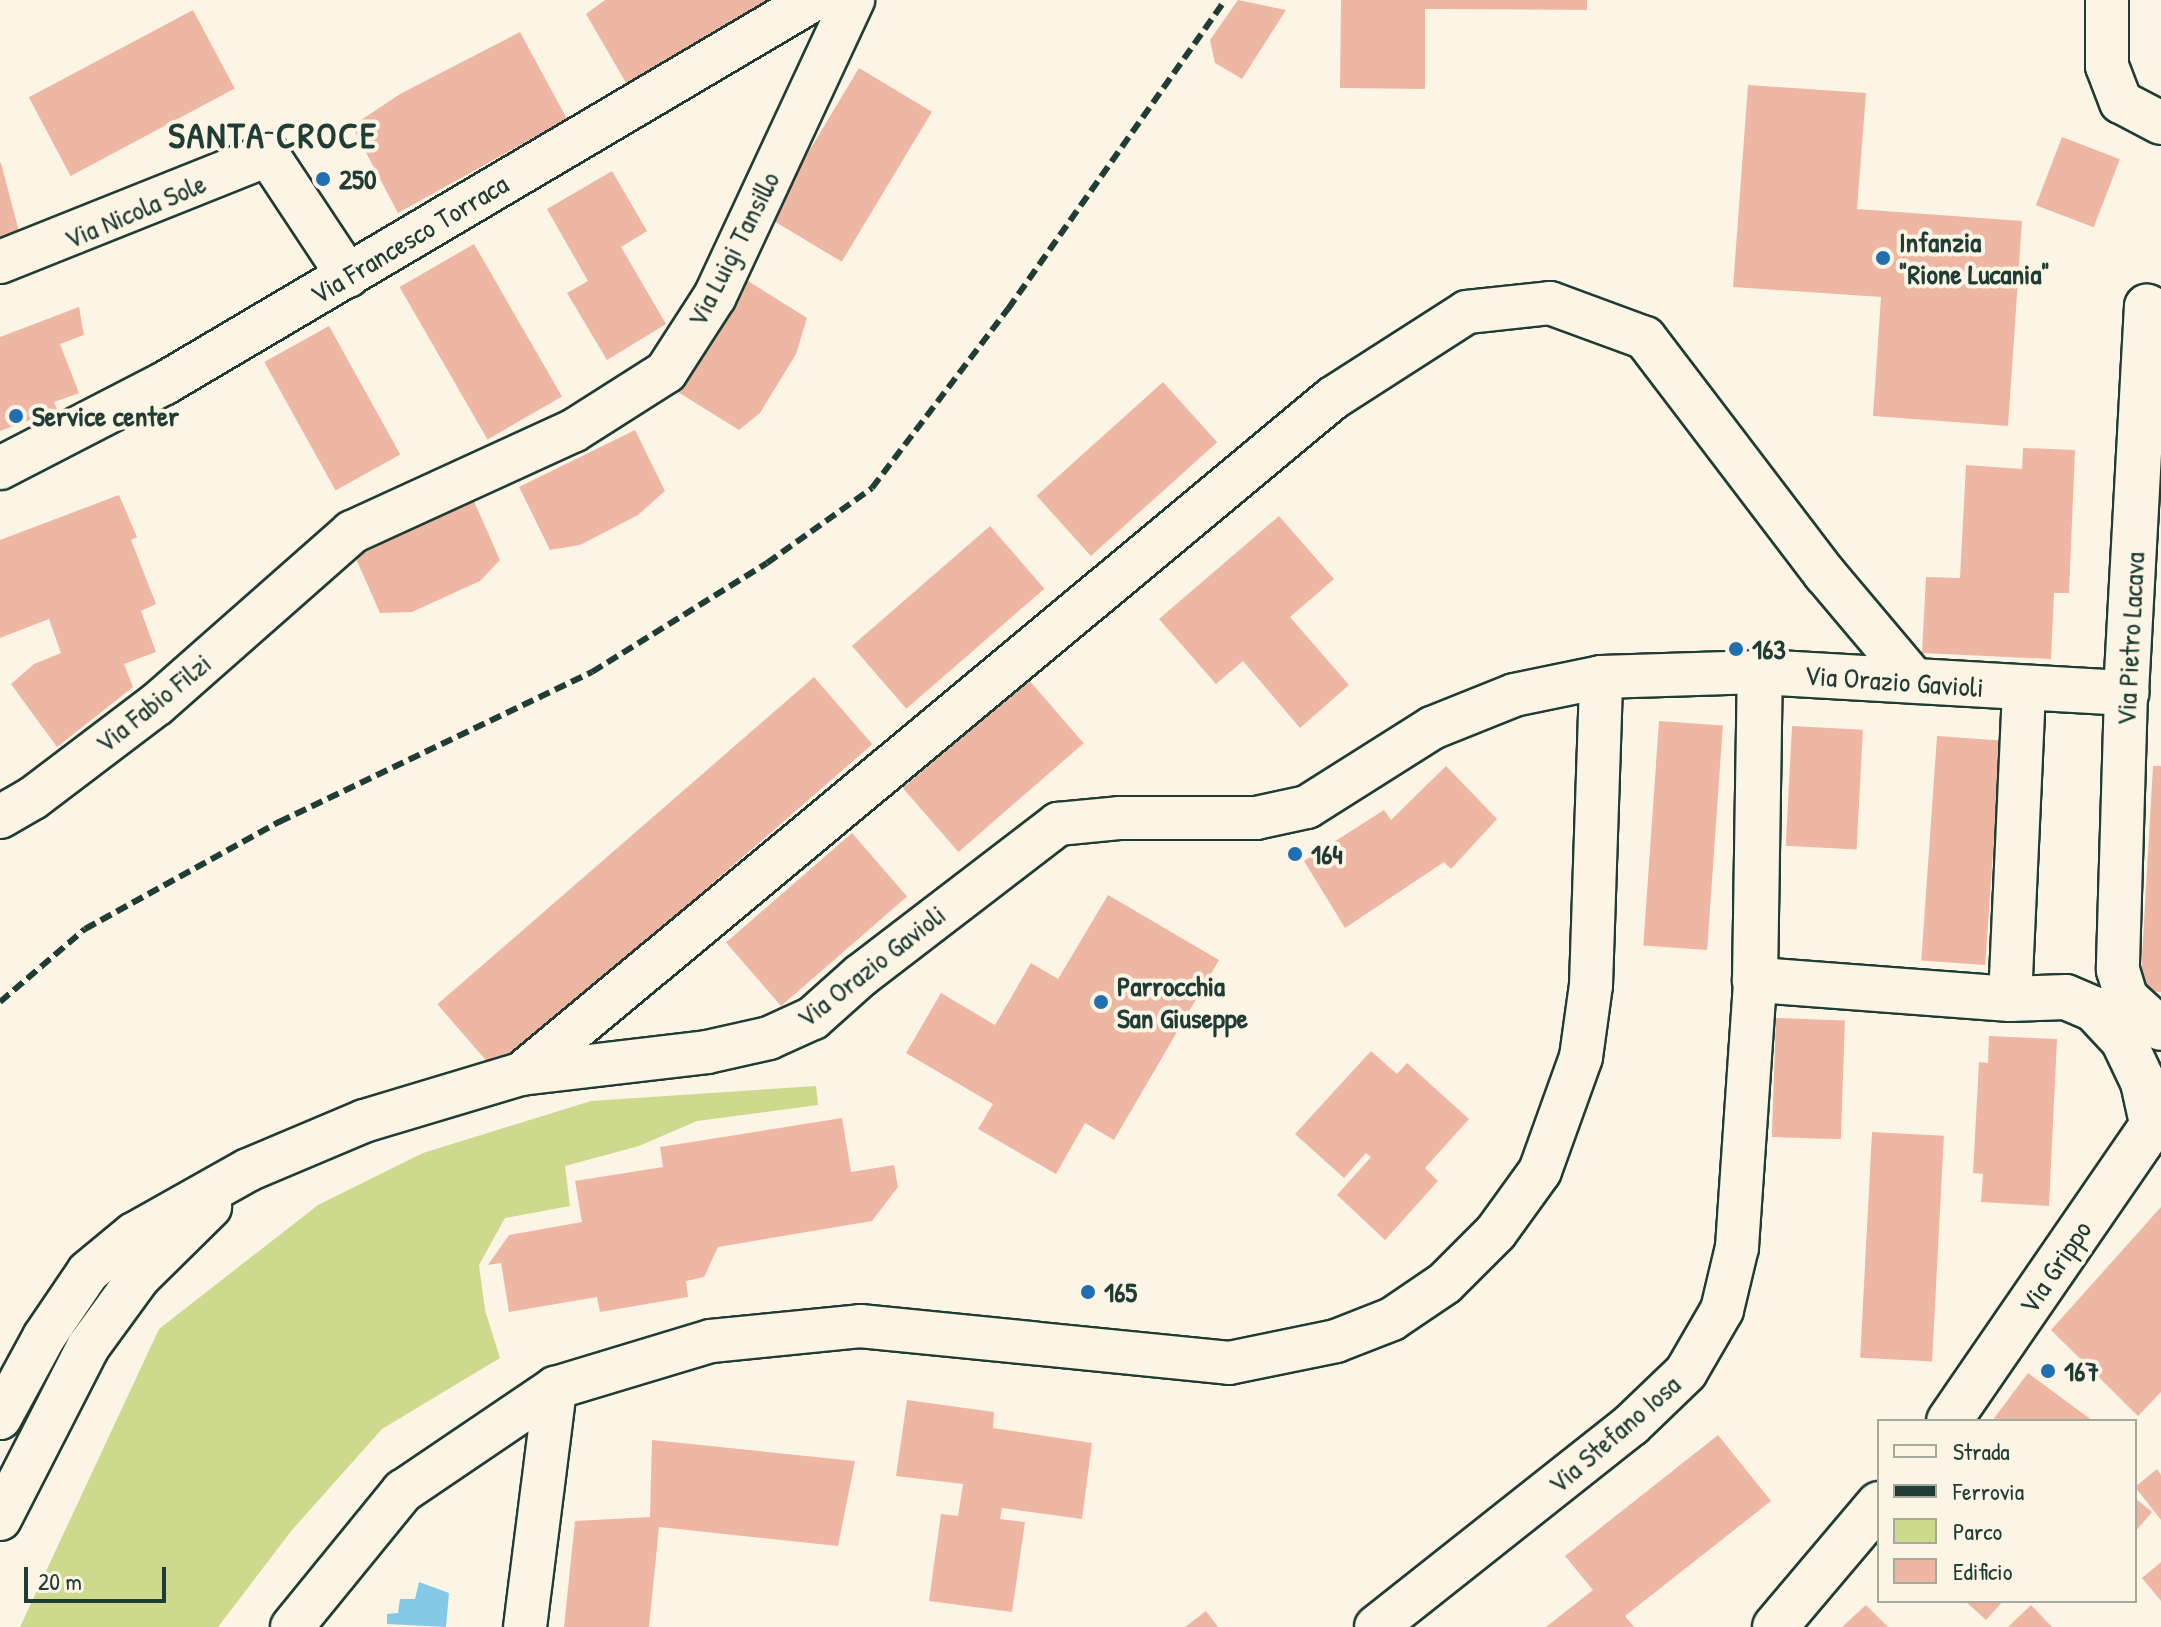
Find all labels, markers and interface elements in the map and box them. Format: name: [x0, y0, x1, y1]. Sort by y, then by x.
district label: SANTA CROCE: [168, 113, 378, 157]
place label: 250: [339, 162, 376, 196]
street label: Via Nicola Sole: [59, 166, 211, 256]
street label: Via Luigi Tansillo: [680, 166, 786, 332]
street label: Via Francesco Torraca: [304, 167, 514, 311]
marker: 250: [314, 170, 332, 188]
place label: Infanzia "Rione Lucania": [1899, 225, 2050, 291]
marker: Infanzia "Rione Lucania": [1874, 249, 1892, 267]
place label: Service center: [32, 399, 179, 433]
marker: Service center: [7, 407, 25, 425]
street label: Via Pietro Lacava: [2109, 551, 2151, 727]
place label: 163: [1752, 632, 1786, 666]
marker: 163: [1727, 640, 1745, 658]
street label: Via Fabio Filzi: [88, 646, 218, 760]
street label: Via Orazio Gavioli: [1803, 658, 1985, 704]
place label: 164: [1311, 837, 1343, 871]
marker: 164: [1286, 845, 1304, 863]
street label: Via Orazio Gavioli: [790, 897, 952, 1035]
place label: Parrocchia San Giuseppe: [1117, 969, 1248, 1035]
marker: Parrocchia San Giuseppe: [1092, 993, 1110, 1011]
street label: Via Grippo: [2012, 1214, 2098, 1320]
place label: 165: [1104, 1275, 1137, 1309]
marker: 165: [1079, 1283, 1097, 1301]
place label: 167: [2064, 1354, 2099, 1388]
marker: 167: [2039, 1362, 2057, 1380]
street label: Via Stefano Iosa: [1541, 1367, 1687, 1501]
legend: [1877, 1419, 2137, 1603]
text: Strada: [1953, 1435, 2010, 1467]
text: Ferrovia: [1953, 1475, 2024, 1507]
text: Parco: [1953, 1515, 2002, 1547]
scale bar: [28, 1551, 170, 1601]
text: Edificio: [1953, 1555, 2012, 1587]
text: 20 m: [38, 1565, 82, 1597]

